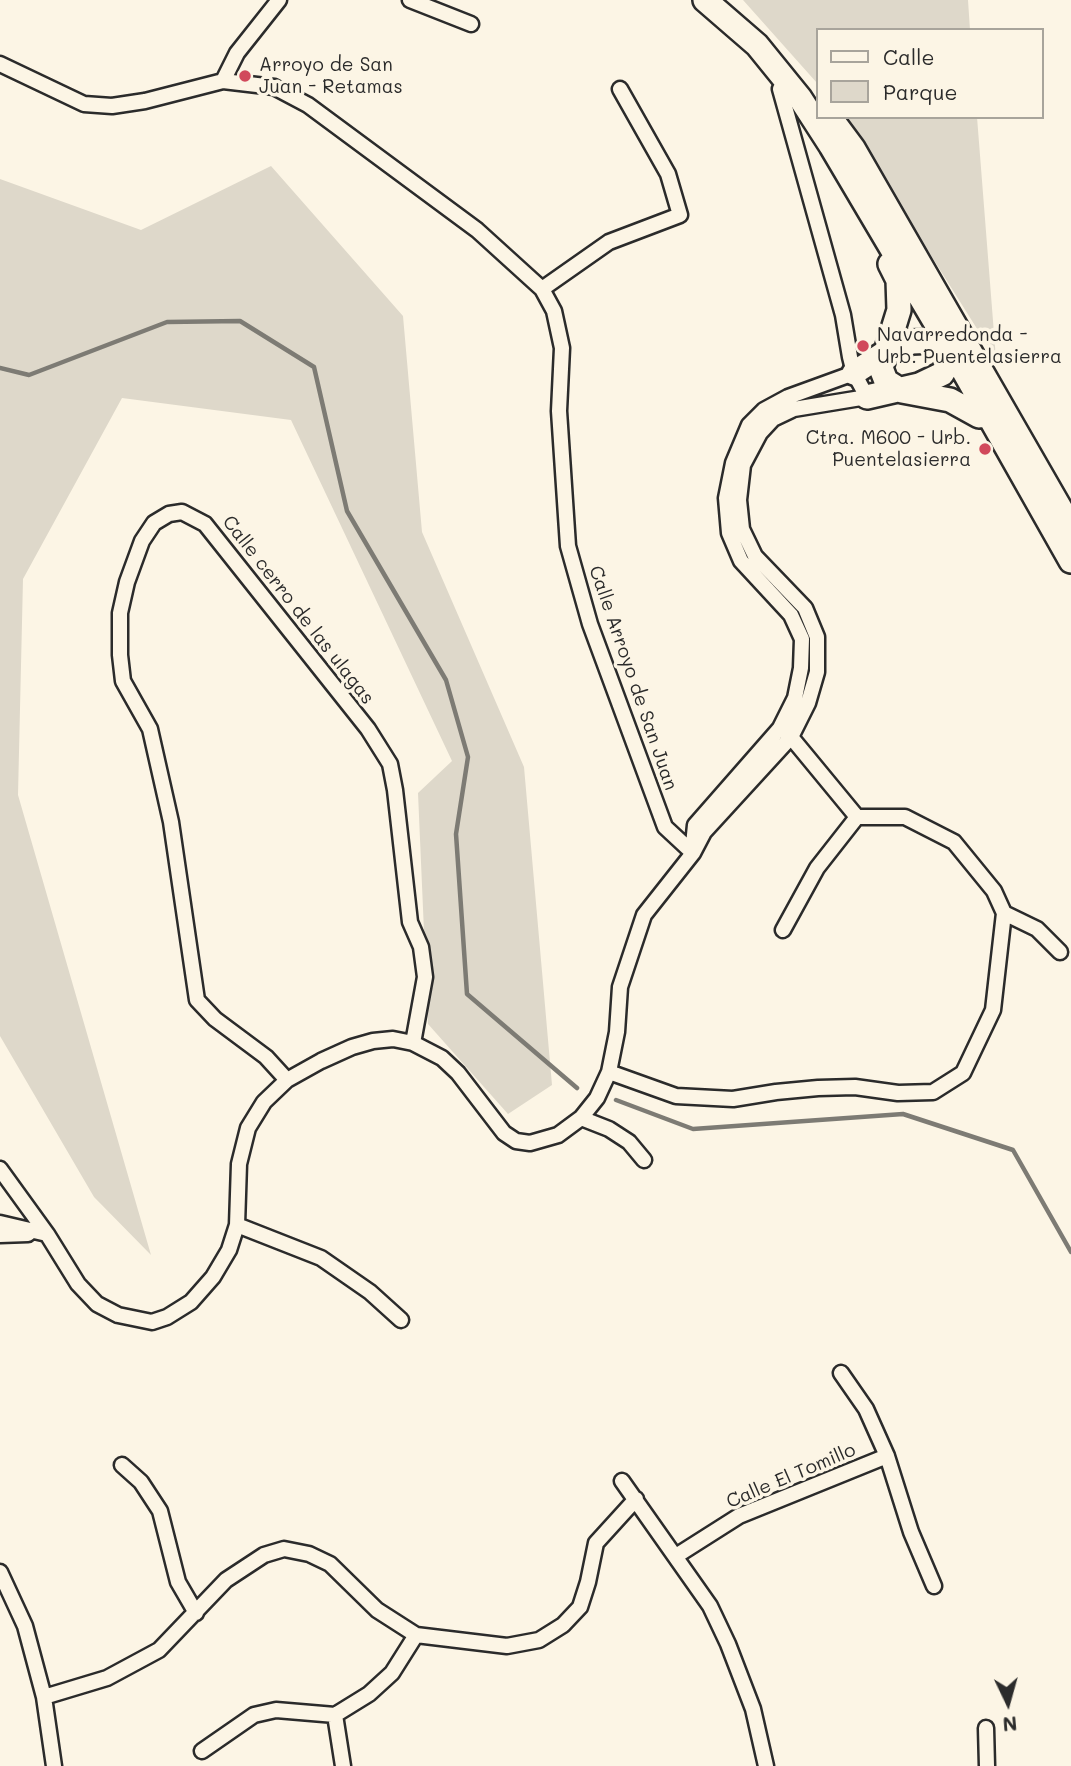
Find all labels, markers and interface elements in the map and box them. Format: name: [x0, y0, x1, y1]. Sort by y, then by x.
legend: [816, 28, 1043, 119]
text: Calle: [883, 43, 935, 70]
place label: Arroyo de San Juan - Retamas: [259, 54, 403, 98]
marker: Arroyo de San Juan - Retamas: [237, 68, 253, 84]
text: Parque: [883, 78, 957, 105]
place label: Navarredonda - Urb. Puentelasierra: [877, 324, 1062, 368]
marker: Navarredonda - Urb. Puentelasierra: [855, 338, 871, 354]
place label: Ctra. M600 - Urb. Puentelasierra: [806, 427, 971, 471]
marker: Ctra. M600 - Urb. Puentelasierra: [977, 441, 993, 457]
street label: Calle cerro de las ulagas: [217, 511, 379, 709]
street label: Calle Arroyo de San Juan: [584, 563, 682, 793]
street label: Calle El Tomillo: [723, 1439, 859, 1513]
north arrow: [973, 1668, 1043, 1738]
text: N: [1002, 1711, 1018, 1737]

